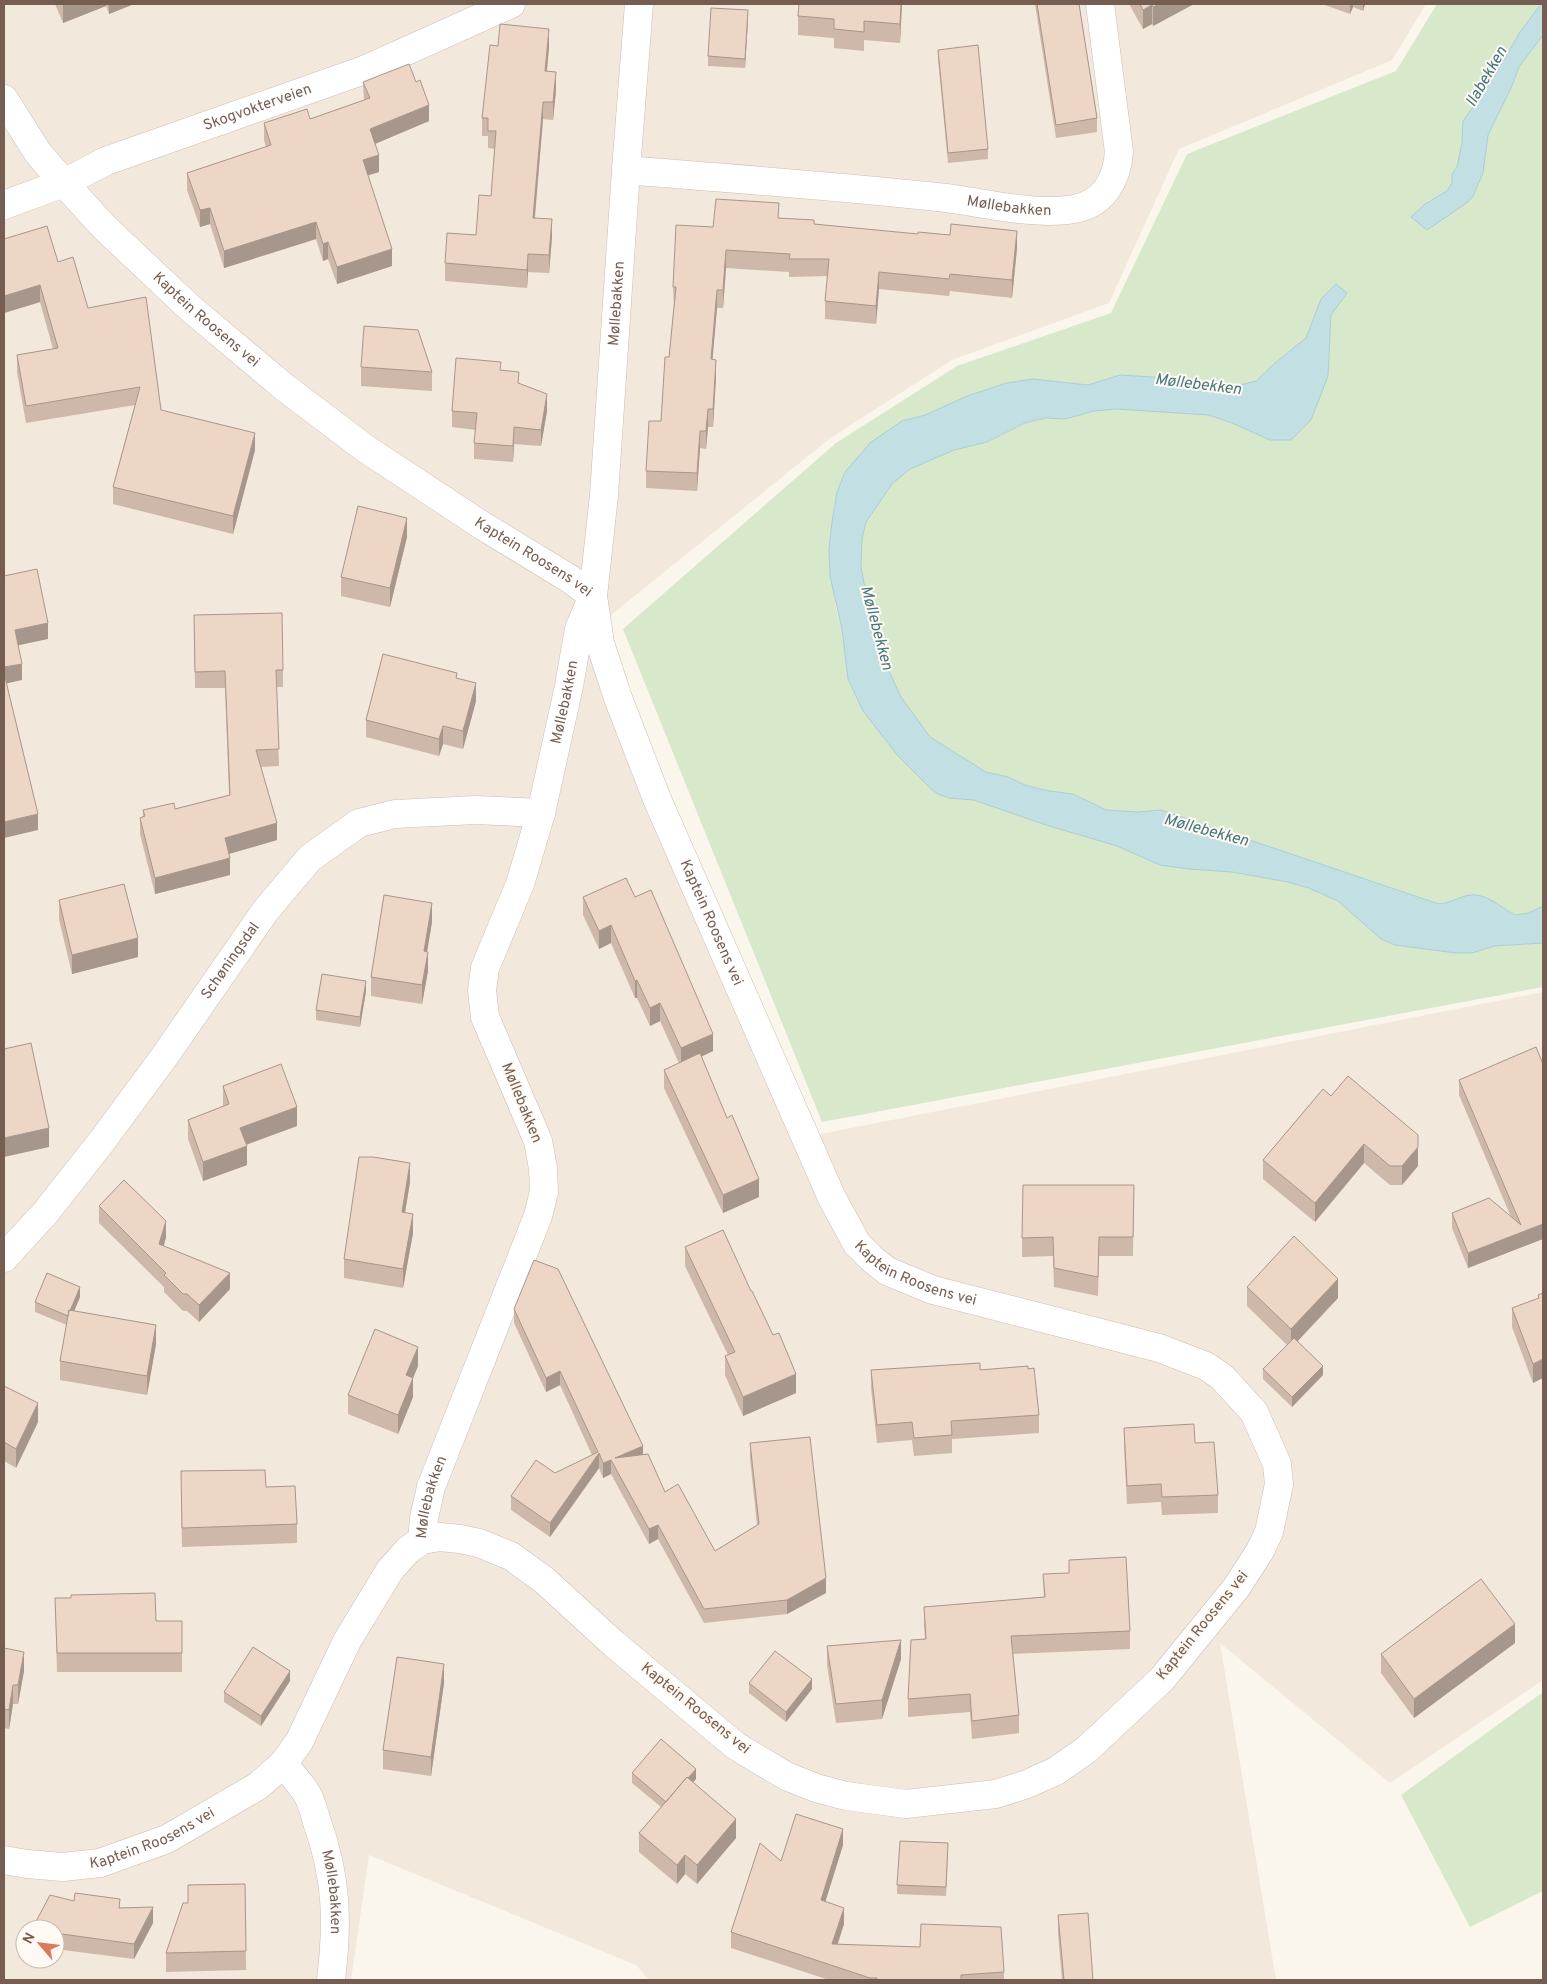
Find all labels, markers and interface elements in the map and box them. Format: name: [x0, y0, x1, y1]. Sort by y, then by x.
water label: Ilabekken: [1462, 43, 1512, 111]
street label: Skogvokterveien: [201, 80, 314, 135]
street label: Møllebakken: [965, 192, 1052, 221]
street label: Møllebakken: [605, 260, 629, 347]
street label: Kaptein Roosens vei: [149, 268, 263, 372]
water label: Møllebekken: [1154, 370, 1243, 400]
street label: Kaptein Roosens vei: [471, 513, 596, 602]
water label: Møllebekken: [855, 583, 897, 673]
street label: Møllebakken: [547, 659, 583, 746]
water label: Møllebekken: [1161, 810, 1251, 852]
street label: Kaptein Roosens vei: [675, 857, 747, 989]
street label: Schøningsdal: [197, 919, 264, 1003]
street label: Møllebakken: [496, 1060, 546, 1146]
street label: Kaptein Roosens vei: [850, 1237, 979, 1310]
street label: Møllebakken: [413, 1453, 452, 1539]
street label: Kaptein Roosens vei: [1153, 1567, 1253, 1685]
street label: Kaptein Roosens vei: [636, 1659, 754, 1759]
street label: Kaptein Roosens vei: [89, 1804, 218, 1874]
street label: Møllebakken: [317, 1848, 344, 1934]
north arrow: [15, 1919, 65, 1969]
text: N: [20, 1930, 40, 1947]

